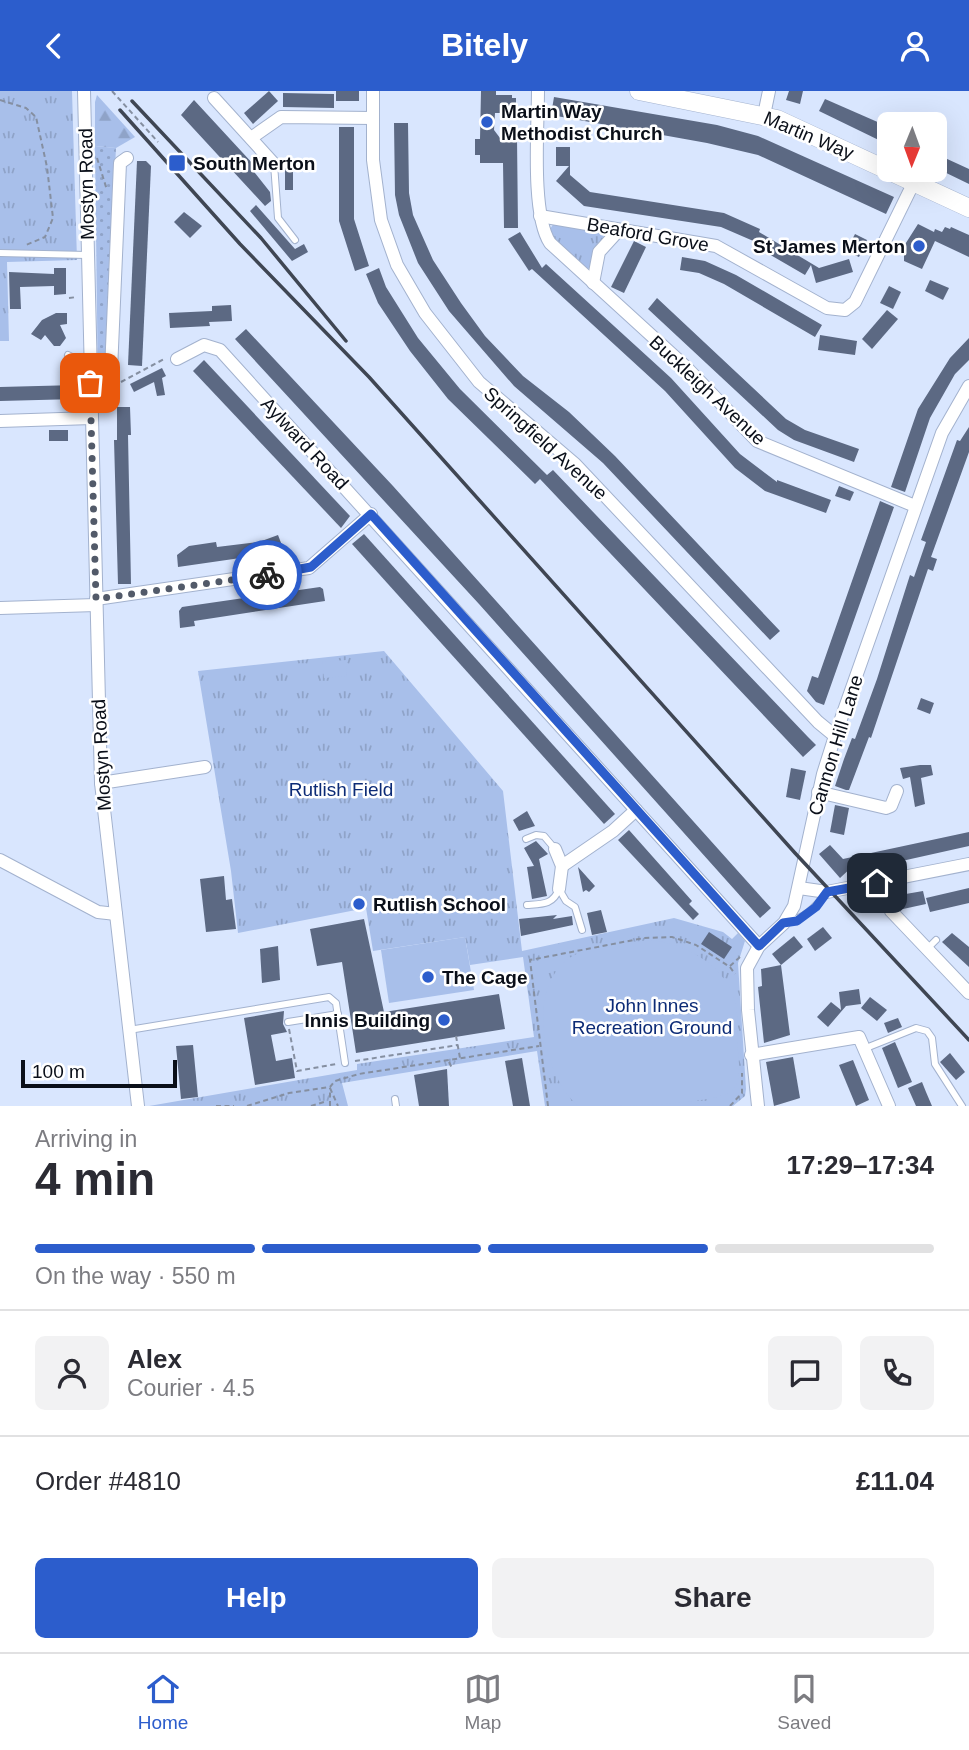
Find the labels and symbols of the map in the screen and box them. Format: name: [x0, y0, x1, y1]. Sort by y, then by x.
place label: Martin Way Methodist Church: [501, 101, 663, 144]
street label: Martin Way: [761, 107, 857, 164]
north arrow: [877, 112, 947, 182]
marker: Martin Way Methodist Church: [479, 114, 495, 130]
street label: Mostyn Road: [75, 128, 98, 240]
marker: South Merton: [167, 153, 187, 173]
place label: South Merton: [193, 153, 315, 174]
street label: Beaford Grove: [585, 213, 711, 256]
place label: St James Merton: [753, 236, 905, 257]
marker: St James Merton: [911, 238, 927, 254]
street label: Buckleigh Avenue: [645, 331, 770, 449]
pin: [60, 353, 120, 413]
street label: Springfield Avenue: [480, 383, 611, 504]
street label: Aylward Road: [257, 393, 353, 494]
courier: [232, 540, 302, 610]
street label: Cannon Hill Lane: [804, 672, 867, 818]
street label: Mostyn Road: [88, 699, 115, 811]
park label: Rutlish Field: [289, 779, 393, 800]
pin: [847, 853, 907, 913]
place label: Rutlish School: [373, 894, 506, 915]
marker: Rutlish School: [351, 896, 367, 912]
place label: The Cage: [442, 967, 528, 988]
marker: The Cage: [420, 969, 436, 985]
park label: John Innes Recreation Ground: [572, 995, 732, 1038]
place label: Innis Building: [304, 1010, 430, 1031]
marker: Innis Building: [436, 1012, 452, 1028]
scale bar: [21, 1057, 177, 1089]

